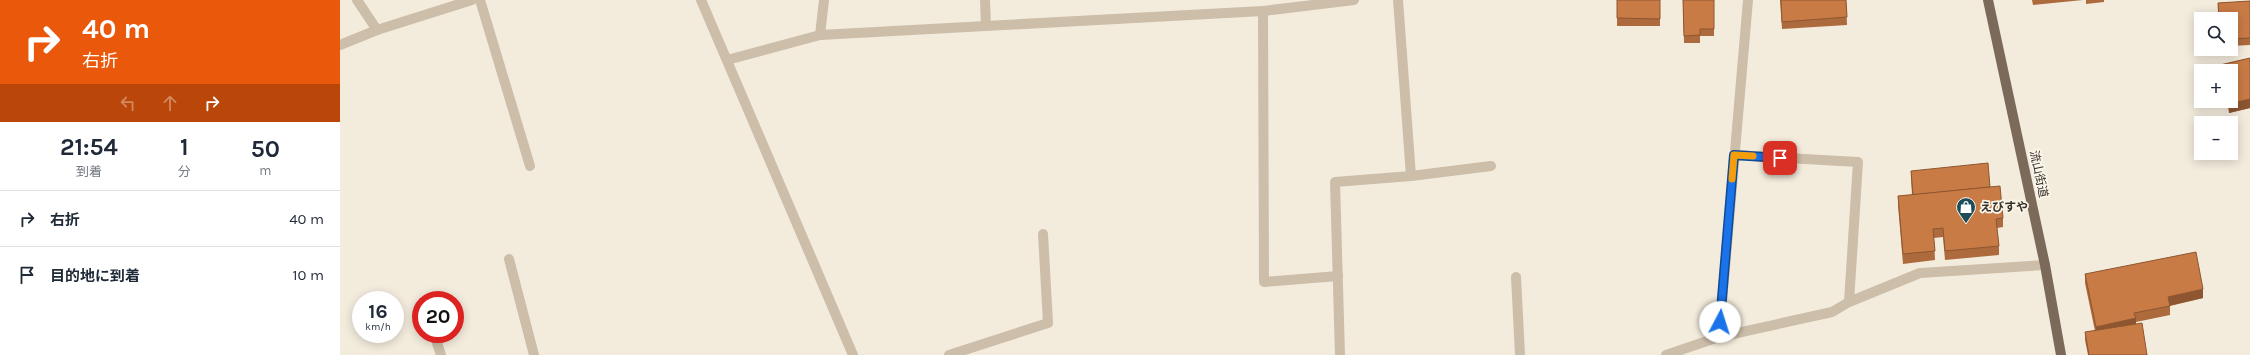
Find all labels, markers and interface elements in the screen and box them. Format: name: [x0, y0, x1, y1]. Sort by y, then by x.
text: 40 m: [82, 12, 150, 45]
map controls: [2194, 12, 2238, 160]
button: search: [2194, 12, 2238, 56]
icon: right: [16, 16, 68, 68]
text: 右折: [82, 50, 118, 72]
button: +: [2194, 64, 2238, 108]
icon: left: [117, 92, 139, 114]
icon: ahead: [159, 92, 181, 114]
icon: right: [201, 92, 223, 114]
button: −: [2194, 116, 2238, 160]
text: 21:54: [60, 133, 118, 161]
text: 1: [180, 133, 189, 161]
text: 50: [251, 135, 280, 163]
pin: [1763, 141, 1797, 175]
icon: arrive: [1769, 147, 1791, 169]
street label: 流山街道: [2027, 149, 2051, 199]
text: m: [259, 163, 271, 178]
text: 到着: [76, 164, 102, 179]
text: 分: [178, 164, 191, 179]
shop icon: えびすや: [1955, 196, 1977, 224]
place label: えびすや: [1980, 200, 2028, 214]
icon: right: [16, 208, 38, 230]
text: 40 m: [289, 210, 324, 228]
text: 右折: [50, 211, 80, 229]
icon: arrive: [16, 264, 38, 286]
text: 10 m: [293, 266, 324, 284]
text: 目的地に到着: [50, 267, 140, 285]
speed limit sign: 20: [412, 291, 464, 343]
text: 16: [368, 300, 388, 323]
position arrow: [1699, 301, 1741, 343]
text: km/h: [365, 321, 391, 333]

